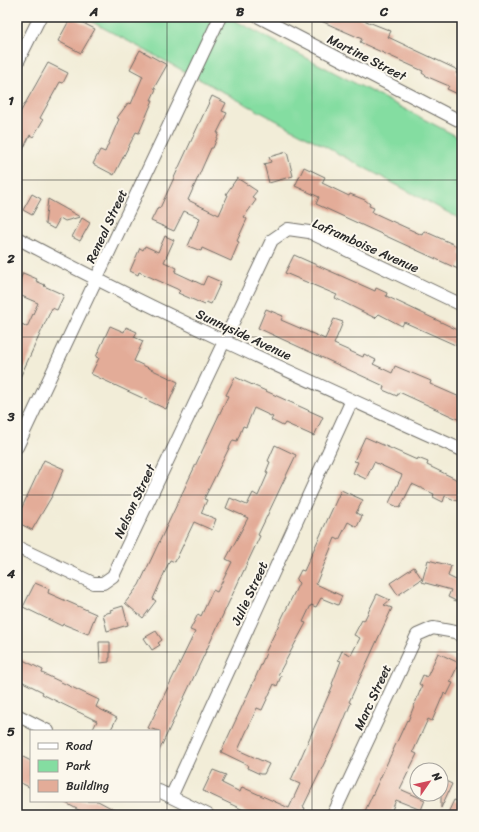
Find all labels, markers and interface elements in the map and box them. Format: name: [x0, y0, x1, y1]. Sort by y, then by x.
text: A: [89, 0, 98, 23]
text: B: [236, 0, 245, 23]
text: C: [379, 0, 389, 23]
street label: Martine Street: [323, 28, 411, 88]
text: 1: [8, 89, 14, 112]
street label: Reneal Street: [79, 185, 134, 267]
street label: Laframboise Avenue: [309, 212, 423, 279]
text: 2: [6, 247, 15, 270]
street label: Sunnyside Avenue: [192, 302, 295, 367]
text: 3: [6, 405, 15, 428]
street label: Nelson Street: [107, 460, 162, 542]
street label: Julie Street: [224, 557, 274, 630]
text: 4: [6, 562, 16, 585]
street label: Marc Street: [347, 660, 398, 734]
text: 5: [7, 720, 15, 743]
legend: [30, 730, 160, 802]
text: Road: [66, 735, 93, 757]
text: Park: [66, 755, 91, 777]
north arrow: [409, 762, 449, 802]
text: N: [426, 767, 447, 785]
text: Building: [66, 775, 109, 797]

